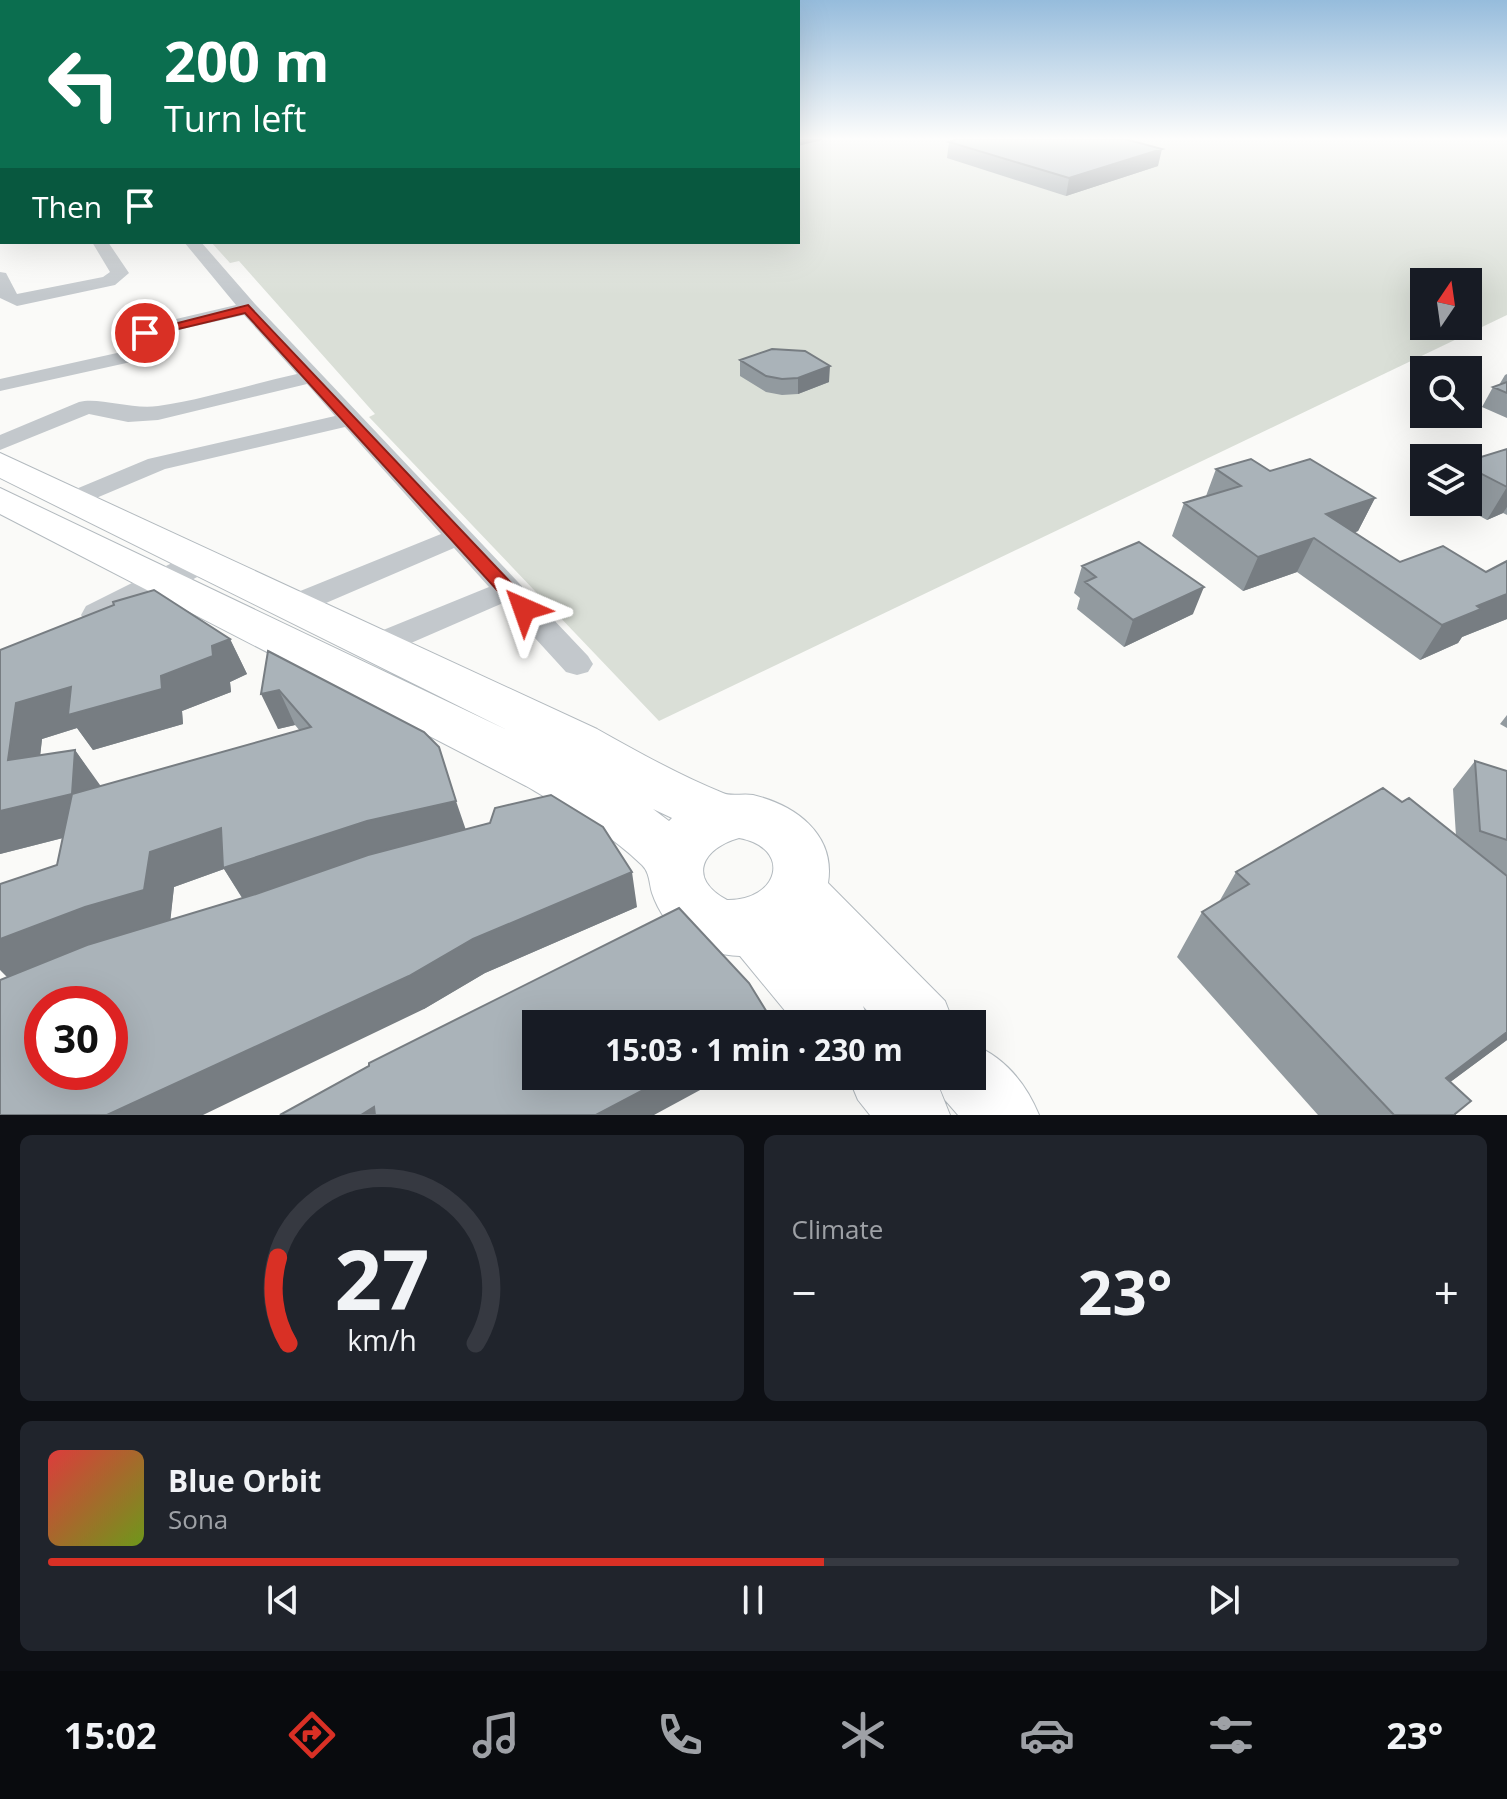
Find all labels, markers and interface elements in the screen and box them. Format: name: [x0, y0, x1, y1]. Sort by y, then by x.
text: 200 m: [164, 22, 330, 98]
icon: left: [32, 32, 136, 136]
text: Turn left: [164, 94, 306, 143]
icon: arrive: [118, 184, 162, 228]
text: Then: [32, 186, 102, 227]
north arrow: [1410, 268, 1482, 340]
map controls: [1410, 268, 1482, 516]
pin: [111, 299, 179, 367]
icon: arrive: [123, 311, 167, 355]
button: search: [1410, 356, 1482, 428]
button: layers: [1410, 444, 1482, 516]
position arrow: [482, 567, 566, 651]
speed limit sign: 30: [24, 986, 128, 1090]
text: 15:03 · 1 min · 230 m: [605, 1029, 903, 1070]
text: Climate: [792, 1211, 883, 1247]
text: 27: [334, 1221, 429, 1334]
text: 23°: [1078, 1251, 1172, 1333]
text: −: [792, 1262, 817, 1322]
text: +: [1434, 1262, 1459, 1322]
text: km/h: [347, 1320, 416, 1359]
text: Blue Orbit: [168, 1460, 321, 1501]
text: Sona: [168, 1501, 228, 1537]
icon: previous: [261, 1578, 305, 1622]
icon: pause: [731, 1578, 775, 1622]
icon: next: [1202, 1578, 1246, 1622]
icon: directions: [284, 1707, 340, 1763]
icon: music: [468, 1707, 524, 1763]
icon: phone: [652, 1707, 708, 1763]
icon: climate: [835, 1707, 891, 1763]
icon: car: [1019, 1707, 1075, 1763]
icon: filters: [1203, 1707, 1259, 1763]
text: 15:02: [64, 1711, 156, 1760]
text: 23°: [1387, 1711, 1443, 1760]

